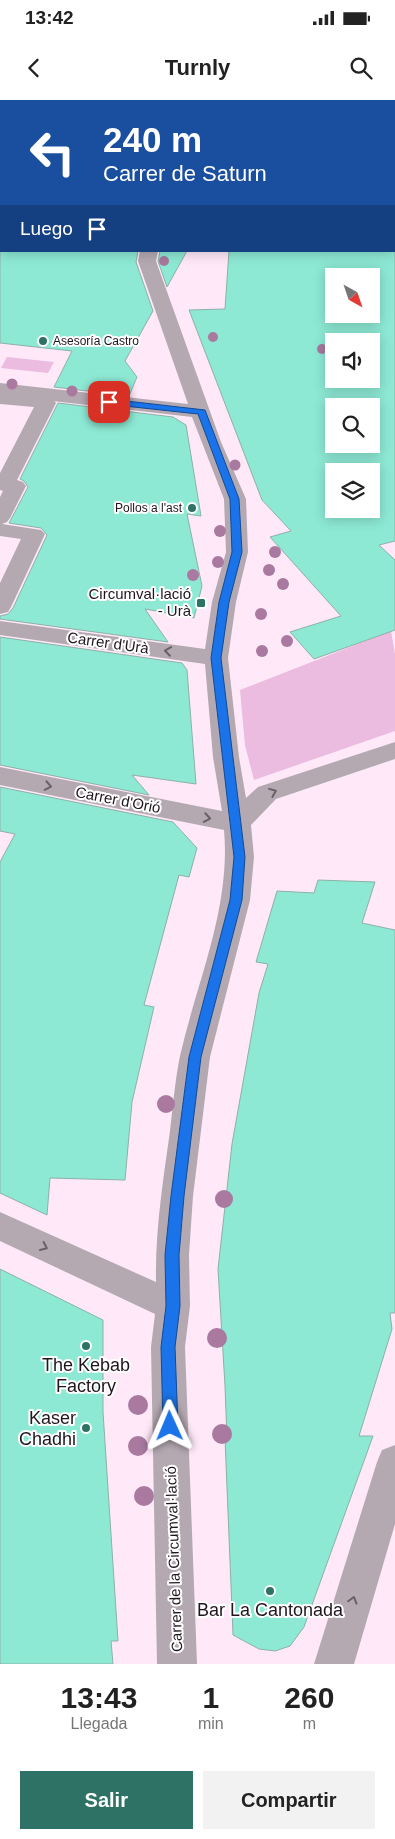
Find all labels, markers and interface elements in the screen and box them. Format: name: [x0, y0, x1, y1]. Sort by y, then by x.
text: 13:42: [25, 7, 74, 28]
icon: back: [20, 54, 48, 82]
icon: search: [347, 54, 375, 82]
text: Turnly: [165, 55, 230, 80]
icon: left: [20, 120, 85, 185]
text: 240 m: [103, 120, 202, 159]
text: Carrer de Saturn: [103, 161, 267, 186]
icon: arrive: [83, 215, 111, 243]
text: Luego: [20, 218, 73, 239]
north arrow: [325, 268, 380, 322]
map controls: [325, 268, 380, 518]
button: sound: [325, 333, 380, 388]
place label: Asesoría Castro: [53, 334, 139, 348]
marker: Asesoría Castro: [37, 335, 49, 347]
pin: [88, 381, 130, 423]
icon: arrive: [95, 388, 123, 416]
button: search: [325, 398, 380, 453]
button: layers: [325, 463, 380, 518]
place label: Pollos a l'ast: [115, 501, 183, 515]
marker: Pollos a l'ast: [186, 502, 198, 514]
place label: Circumval·lació - Urà: [88, 585, 192, 619]
marker: Circumval·lació - Urà: [195, 597, 207, 609]
street label: Carrer d'Urà: [66, 628, 151, 657]
one-way arrow: [164, 647, 172, 657]
one-way arrow: [43, 780, 52, 791]
street label: Carrer d'Orió: [74, 783, 162, 816]
one-way arrow: [269, 788, 277, 798]
one-way arrow: [203, 812, 212, 822]
one-way arrow: [39, 1241, 48, 1251]
marker: The Kebab Factory: [80, 1340, 92, 1352]
place label: The Kebab Factory: [42, 1355, 130, 1396]
position arrow: [143, 1399, 195, 1451]
place label: Kaser Chadhi: [19, 1408, 76, 1449]
marker: Kaser Chadhi: [80, 1422, 92, 1434]
street label: Carrer de la Circumval·lació: [162, 1466, 185, 1652]
marker: Bar La Cantonada: [264, 1585, 276, 1597]
one-way arrow: [347, 1596, 358, 1605]
place label: Bar La Cantonada: [197, 1600, 344, 1620]
text: 13:43: [61, 1681, 137, 1714]
text: 1: [202, 1681, 219, 1714]
text: 260: [284, 1681, 334, 1714]
text: Llegada: [70, 1715, 127, 1732]
text: min: [198, 1715, 224, 1732]
text: m: [303, 1715, 316, 1732]
button: Salir: [20, 1771, 193, 1829]
button: Compartir: [203, 1771, 375, 1829]

